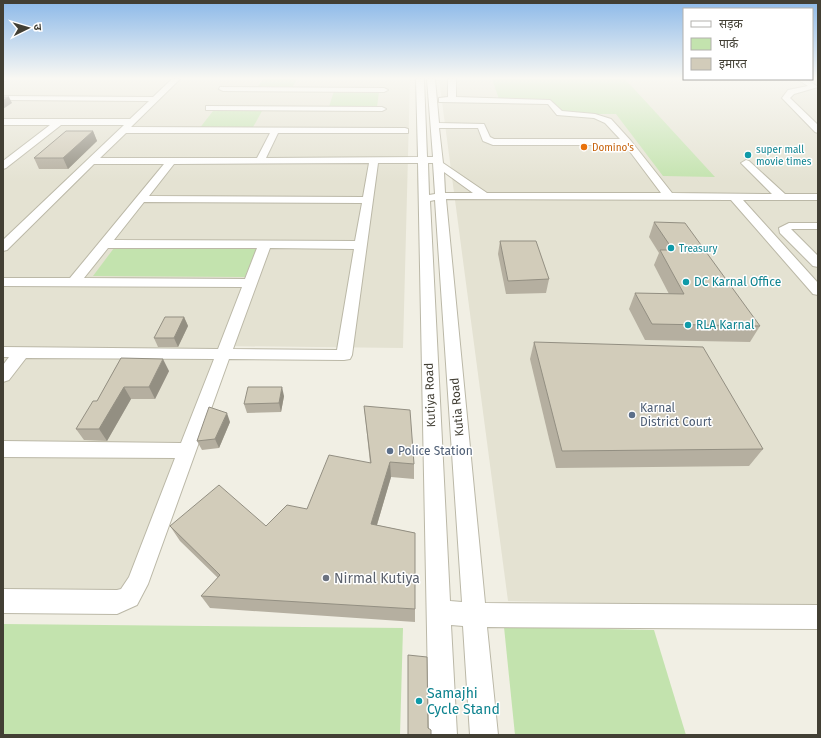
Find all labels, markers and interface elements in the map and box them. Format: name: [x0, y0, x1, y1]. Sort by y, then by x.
north arrow: [8, 8, 48, 48]
legend: [683, 8, 813, 80]
text: सड़क: [719, 17, 744, 31]
text: उ: [31, 23, 44, 32]
text: पार्क: [719, 37, 739, 51]
text: इमारत: [719, 57, 748, 71]
marker: Domino's: [579, 142, 589, 152]
place label: Domino's: [592, 142, 634, 154]
place label: super mall movie times: [756, 144, 812, 168]
marker: super mall movie times: [743, 150, 753, 160]
marker: Treasury: [666, 243, 676, 253]
place label: Treasury: [679, 243, 717, 255]
place label: DC Karnal Office: [694, 275, 781, 289]
marker: DC Karnal Office: [681, 277, 691, 287]
place label: RLA Karnal: [696, 318, 755, 332]
marker: RLA Karnal: [683, 320, 693, 330]
street label: Kutiya Road: [422, 362, 438, 428]
street label: Kutia Road: [447, 377, 467, 437]
place label: Karnal District Court: [640, 401, 712, 429]
marker: Karnal District Court: [627, 410, 637, 420]
place label: Police Station: [398, 444, 473, 458]
marker: Police Station: [385, 446, 395, 456]
place label: Nirmal Kutiya: [334, 570, 420, 587]
marker: Nirmal Kutiya: [321, 573, 331, 583]
place label: Samajhi Cycle Stand: [427, 685, 500, 718]
marker: Samajhi Cycle Stand: [414, 696, 424, 706]

